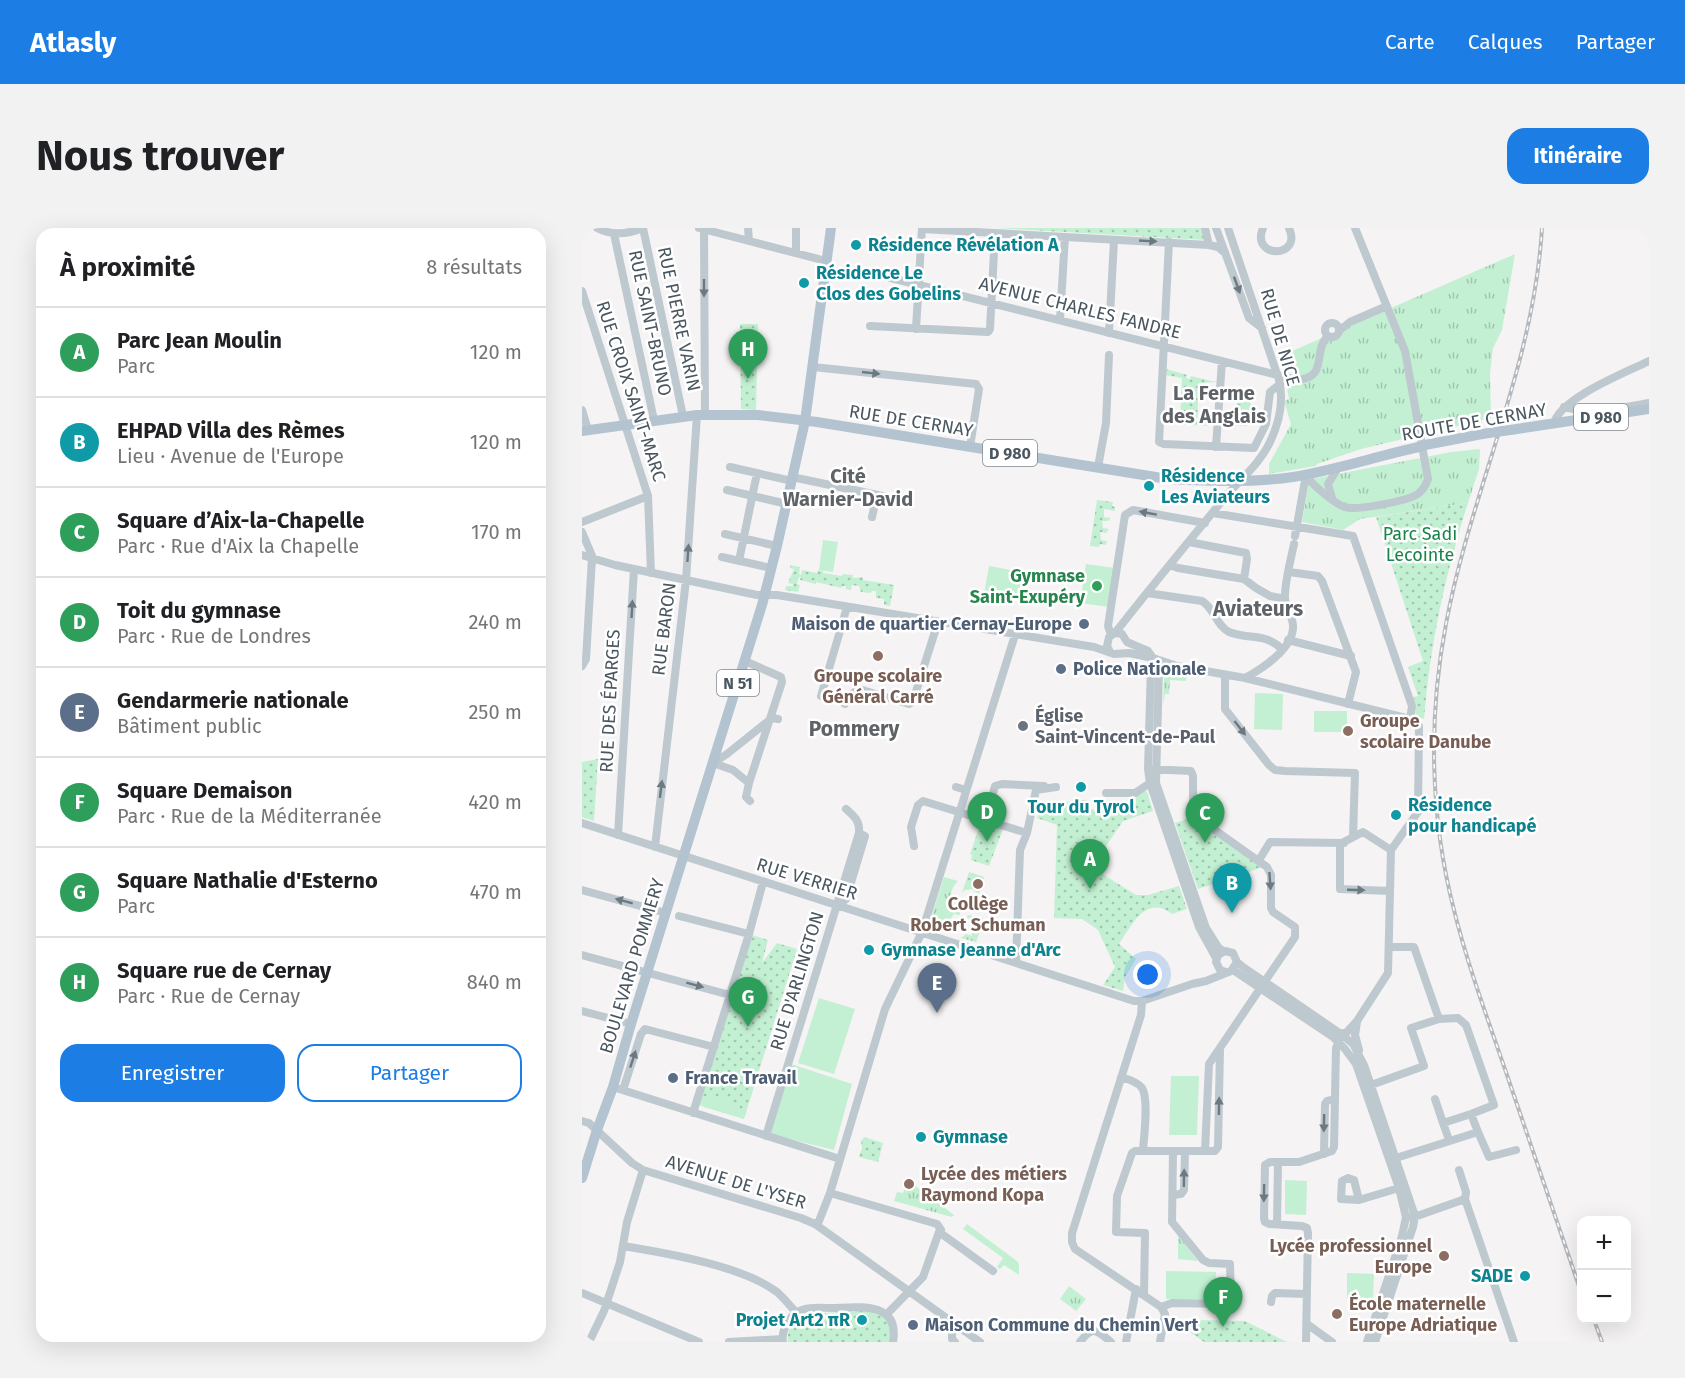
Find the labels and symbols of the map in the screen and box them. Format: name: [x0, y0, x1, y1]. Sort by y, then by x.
place label: Résidence Révélation A: [868, 234, 1059, 256]
one-way arrow: [1139, 237, 1158, 246]
marker: Résidence Révélation A: [849, 238, 863, 252]
street label: RUE PIERRE VARIN: [653, 245, 705, 393]
street label: RUE SAINT-BRUNO: [624, 248, 676, 398]
place label: Résidence Le Clos des Gobelins: [816, 262, 961, 305]
street label: AVENUE CHARLES FANDRE: [977, 272, 1183, 344]
marker: Résidence Le Clos des Gobelins: [797, 276, 811, 290]
one-way arrow: [1232, 276, 1242, 294]
one-way arrow: [699, 278, 709, 297]
street label: RUE DE NICE: [1256, 286, 1304, 388]
street label: RUE CROIX SAINT-MARC: [591, 298, 671, 484]
pin: H: [728, 330, 768, 379]
one-way arrow: [862, 368, 881, 378]
district label: La Ferme des Anglais: [1162, 381, 1266, 428]
street label: ROUTE DE CERNAY: [1400, 398, 1548, 446]
street label: RUE DE CERNAY: [847, 400, 975, 442]
road number: D 980: [1574, 404, 1628, 430]
road number: D 980: [983, 440, 1037, 466]
district label: Cité Warnier-David: [783, 464, 913, 511]
place label: Résidence Les Aviateurs: [1161, 465, 1270, 508]
marker: Résidence Les Aviateurs: [1142, 479, 1156, 493]
one-way arrow: [1138, 508, 1157, 517]
park label: Parc Sadi Lecointe: [1383, 523, 1457, 566]
one-way arrow: [683, 544, 693, 563]
place label: Gymnase Saint-Exupéry: [970, 565, 1086, 608]
marker: Gymnase Saint-Exupéry: [1090, 579, 1104, 593]
street label: RUE BARON: [647, 581, 681, 677]
district label: Aviateurs: [1212, 596, 1303, 622]
one-way arrow: [627, 600, 637, 619]
place label: Maison de quartier Cernay-Europe: [791, 613, 1072, 635]
marker: Maison de quartier Cernay-Europe: [1077, 617, 1091, 631]
street label: RUE DES ÉPARGES: [594, 629, 625, 773]
marker: Groupe scolaire Général Carré: [871, 649, 885, 663]
place label: Police Nationale: [1073, 658, 1206, 680]
marker: Police Nationale: [1054, 662, 1068, 676]
place label: Groupe scolaire Général Carré: [814, 665, 942, 708]
road number: N 51: [717, 670, 759, 696]
place label: Église Saint-Vincent-de-Paul: [1035, 704, 1216, 748]
place label: Groupe scolaire Danube: [1360, 710, 1491, 753]
district label: Pommery: [809, 716, 899, 742]
marker: Église Saint-Vincent-de-Paul: [1016, 719, 1030, 733]
one-way arrow: [1233, 720, 1246, 736]
marker: Groupe scolaire Danube: [1341, 724, 1355, 738]
one-way arrow: [657, 779, 666, 798]
marker: Tour du Tyrol: [1074, 780, 1088, 794]
pin: D: [968, 792, 1006, 842]
pin: C: [1186, 794, 1224, 843]
place label: Résidence pour handicapé: [1408, 794, 1537, 837]
place label: Tour du Tyrol: [1027, 796, 1135, 818]
marker: Résidence pour handicapé: [1389, 808, 1403, 822]
pin: A: [1070, 840, 1110, 889]
street label: RUE VERRIER: [754, 853, 860, 905]
pin: B: [1212, 864, 1252, 913]
one-way arrow: [1265, 871, 1275, 890]
street label: BOULEVARD POMMERY: [595, 876, 669, 1056]
marker: Collège Robert Schuman: [971, 877, 985, 891]
one-way arrow: [1347, 885, 1366, 895]
place label: Collège Robert Schuman: [910, 893, 1046, 936]
one-way arrow: [615, 896, 633, 906]
street label: RUE D'ARLINGTON: [765, 909, 829, 1053]
place label: Gymnase Jeanne d'Arc: [881, 939, 1061, 961]
marker: Gymnase Jeanne d'Arc: [862, 943, 876, 957]
your location: [1133, 960, 1162, 989]
pin: E: [918, 964, 956, 1013]
pin: G: [728, 978, 768, 1027]
one-way arrow: [686, 981, 704, 990]
one-way arrow: [629, 1050, 638, 1068]
place label: France Travail: [685, 1067, 798, 1089]
marker: France Travail: [666, 1071, 680, 1085]
one-way arrow: [1215, 1096, 1224, 1115]
one-way arrow: [1319, 1114, 1329, 1133]
place label: Gymnase: [933, 1126, 1008, 1148]
marker: Gymnase: [914, 1130, 928, 1144]
street label: AVENUE DE L'YSER: [663, 1150, 809, 1214]
place label: Lycée des métiers Raymond Kopa: [921, 1163, 1067, 1206]
one-way arrow: [1179, 1168, 1189, 1187]
marker: Lycée des métiers Raymond Kopa: [902, 1177, 916, 1191]
one-way arrow: [1259, 1183, 1269, 1202]
place label: Lycée professionnel Europe: [1270, 1235, 1433, 1278]
marker: Lycée professionnel Europe: [1437, 1249, 1451, 1263]
place label: SADE: [1471, 1265, 1513, 1287]
marker: SADE: [1518, 1269, 1532, 1283]
pin: F: [1204, 1278, 1242, 1327]
place label: École maternelle Europe Adriatique: [1349, 1292, 1497, 1336]
marker: École maternelle Europe Adriatique: [1330, 1307, 1344, 1321]
place label: Projet Art2 πR: [736, 1309, 851, 1331]
marker: Projet Art2 πR: [855, 1313, 869, 1327]
place label: Maison Commune du Chemin Vert: [925, 1314, 1200, 1336]
marker: Maison Commune du Chemin Vert: [906, 1318, 920, 1332]

